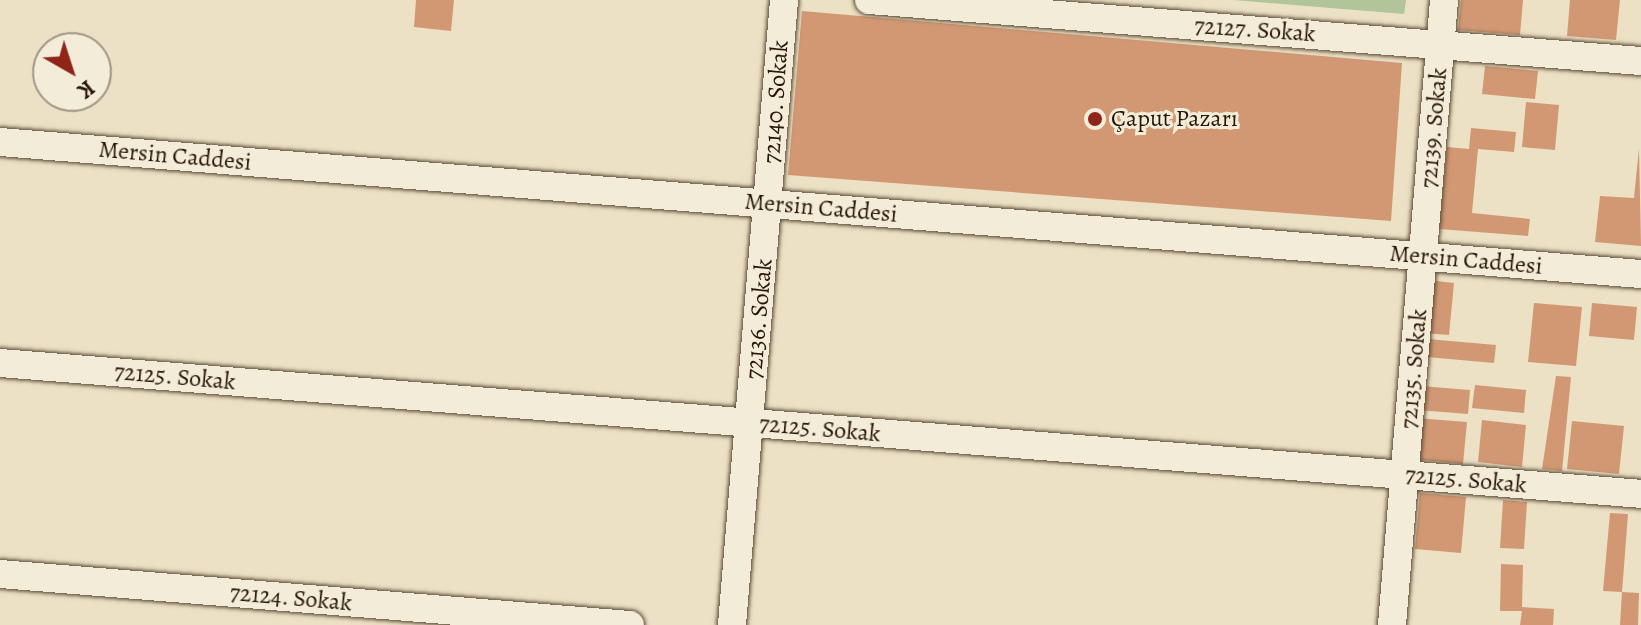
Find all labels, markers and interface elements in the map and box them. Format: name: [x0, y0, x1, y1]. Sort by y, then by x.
street label: 72127. Sokak: [1193, 11, 1317, 49]
north arrow: [32, 32, 112, 112]
street label: 72140. Sokak: [757, 39, 795, 165]
street label: 72139. Sokak: [1414, 66, 1454, 190]
text: K: [71, 73, 101, 105]
place label: Çaput Pazarı: [1111, 105, 1238, 133]
marker: Çaput Pazarı: [1086, 110, 1104, 128]
street label: Mersin Caddesi: [97, 135, 253, 177]
street label: Mersin Caddesi: [743, 187, 899, 229]
street label: Mersin Caddesi: [1388, 239, 1544, 281]
street label: 72136. Sokak: [739, 257, 779, 381]
street label: 72135. Sokak: [1394, 308, 1434, 430]
street label: 72125. Sokak: [113, 357, 237, 397]
street label: 72125. Sokak: [758, 409, 882, 449]
street label: 72125. Sokak: [1404, 460, 1528, 500]
street label: 72124. Sokak: [229, 578, 353, 618]

